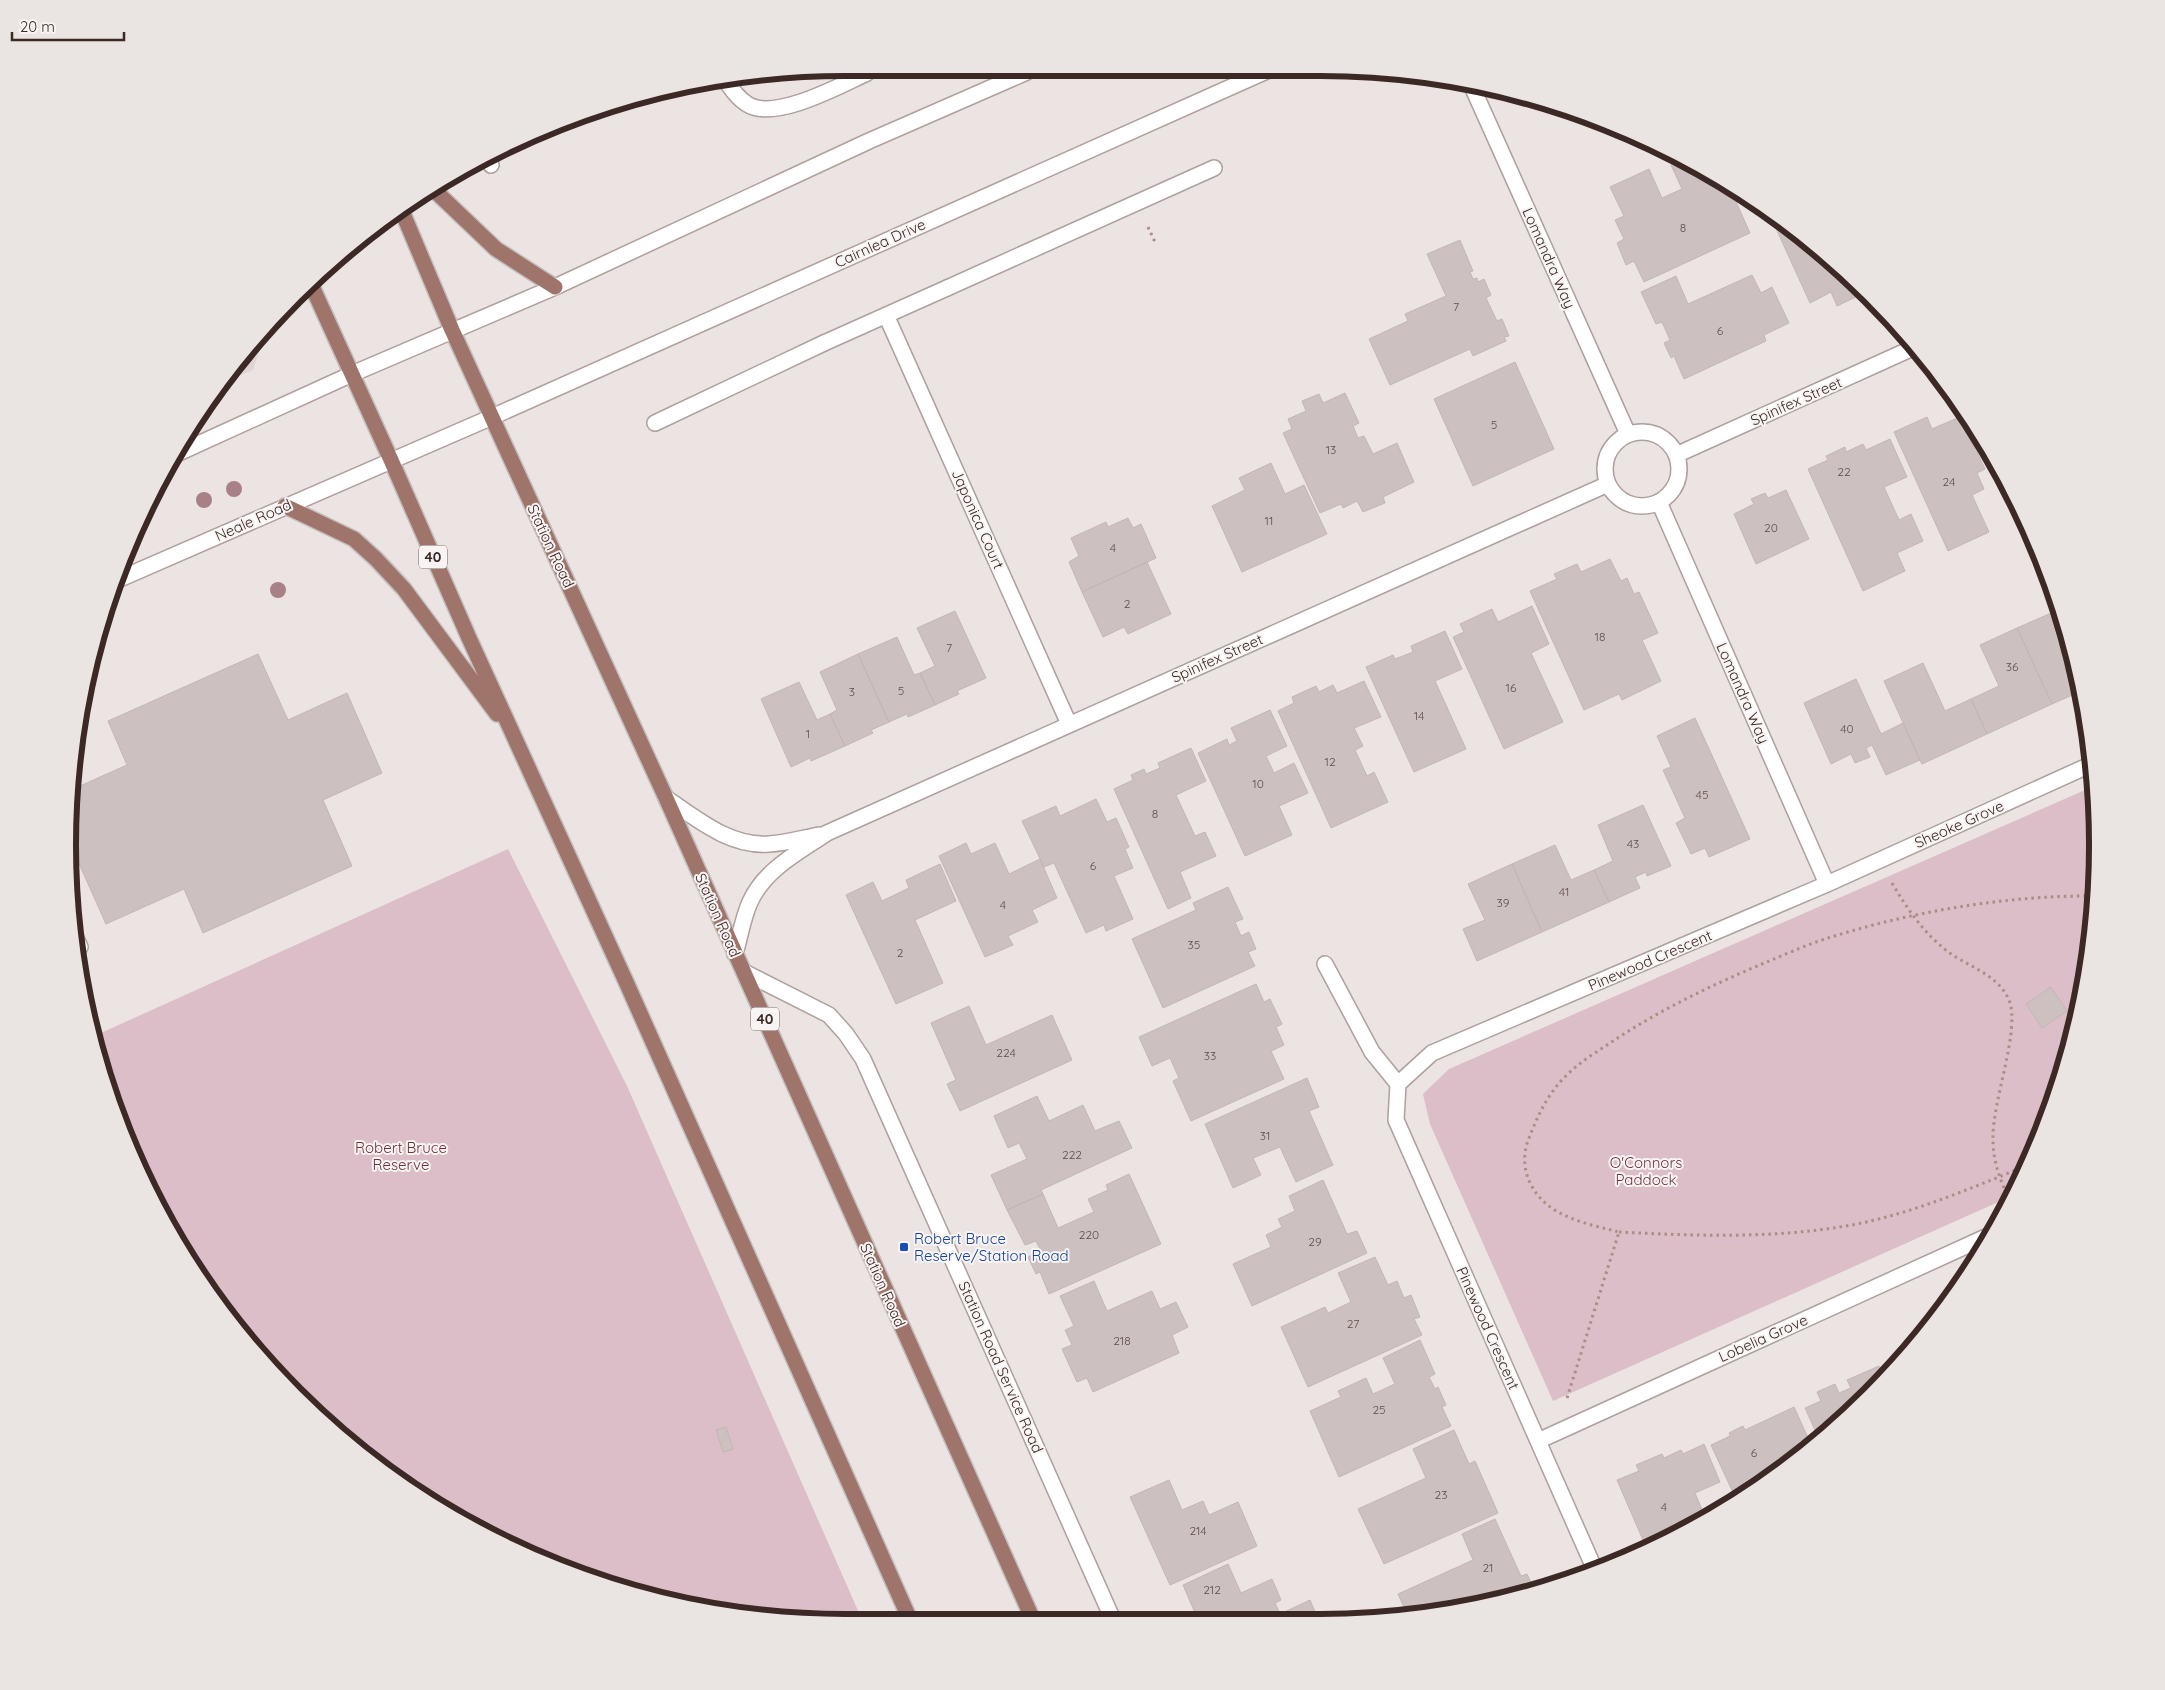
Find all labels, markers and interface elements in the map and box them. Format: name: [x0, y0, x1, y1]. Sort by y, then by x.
scale bar: [12, 10, 125, 42]
text: 20 m: [20, 17, 55, 36]
street label: Lomandra Way: [1518, 205, 1580, 311]
street label: Cairnlea Drive: [832, 214, 928, 272]
house number: 8: [1680, 220, 1686, 235]
house number: 7: [1453, 299, 1459, 314]
house number: 6: [1717, 323, 1724, 338]
street label: Spinifex Street: [1747, 372, 1845, 430]
house number: 5: [1491, 417, 1497, 432]
house number: 13: [1326, 442, 1336, 457]
house number: 22: [1837, 464, 1851, 479]
street label: Japonica Court: [948, 466, 1008, 572]
house number: 24: [1943, 474, 1955, 489]
street label: Neale Road: [212, 495, 294, 545]
street label: Station Road: [523, 501, 579, 591]
house number: 11: [1265, 513, 1273, 528]
house number: 20: [1764, 520, 1778, 535]
house number: 4: [1110, 540, 1116, 555]
road number: 40: [419, 546, 447, 568]
house number: 2: [1124, 596, 1131, 611]
street label: Spinifex Street: [1168, 629, 1266, 687]
house number: 18: [1595, 629, 1605, 644]
house number: 7: [946, 640, 952, 655]
street label: Lomandra Way: [1712, 640, 1774, 746]
house number: 36: [2006, 659, 2019, 674]
house number: 16: [1506, 680, 1517, 695]
house number: 5: [898, 683, 904, 698]
house number: 3: [849, 684, 855, 699]
house number: 14: [1414, 708, 1424, 723]
house number: 40: [1840, 721, 1854, 736]
house number: 1: [806, 726, 810, 741]
house number: 12: [1324, 754, 1336, 769]
house number: 10: [1252, 776, 1264, 791]
house number: 45: [1696, 787, 1708, 802]
street label: Sheoke Grove: [1911, 796, 2007, 852]
house number: 8: [1152, 806, 1158, 821]
house number: 43: [1627, 836, 1639, 851]
house number: 6: [1090, 858, 1097, 873]
street label: Station Road: [691, 870, 745, 960]
house number: 41: [1559, 884, 1569, 899]
house number: 39: [1497, 895, 1510, 910]
house number: 4: [1000, 897, 1006, 912]
street label: Pinewood Crescent: [1585, 925, 1715, 995]
house number: 35: [1188, 937, 1200, 952]
house number: 2: [897, 945, 904, 960]
road number: 40: [751, 1008, 779, 1030]
house number: 224: [996, 1045, 1016, 1060]
house number: 33: [1204, 1048, 1216, 1063]
house number: 31: [1260, 1128, 1270, 1143]
park label: Robert Bruce Reserve: [355, 1138, 447, 1174]
house number: 222: [1062, 1147, 1082, 1162]
park label: O'Connors Paddock: [1610, 1153, 1682, 1189]
house number: 220: [1079, 1227, 1099, 1242]
place label: Robert Bruce Reserve/Station Road: [914, 1229, 1069, 1265]
house number: 29: [1308, 1234, 1322, 1249]
street label: Station Road: [856, 1240, 910, 1330]
marker: Robert Bruce Reserve/Station Road: [898, 1241, 910, 1253]
street label: Pinewood Crescent: [1452, 1264, 1524, 1392]
street label: Station Road Service Road: [954, 1278, 1048, 1456]
street label: Lobelia Grove: [1715, 1310, 1811, 1366]
house number: 27: [1347, 1316, 1359, 1331]
house number: 218: [1113, 1333, 1131, 1348]
house number: 25: [1372, 1402, 1386, 1417]
house number: 6: [1751, 1445, 1758, 1460]
house number: 23: [1435, 1487, 1447, 1502]
house number: 4: [1661, 1499, 1667, 1514]
house number: 214: [1189, 1523, 1207, 1538]
house number: 21: [1482, 1560, 1494, 1575]
house number: 212: [1203, 1582, 1221, 1597]

